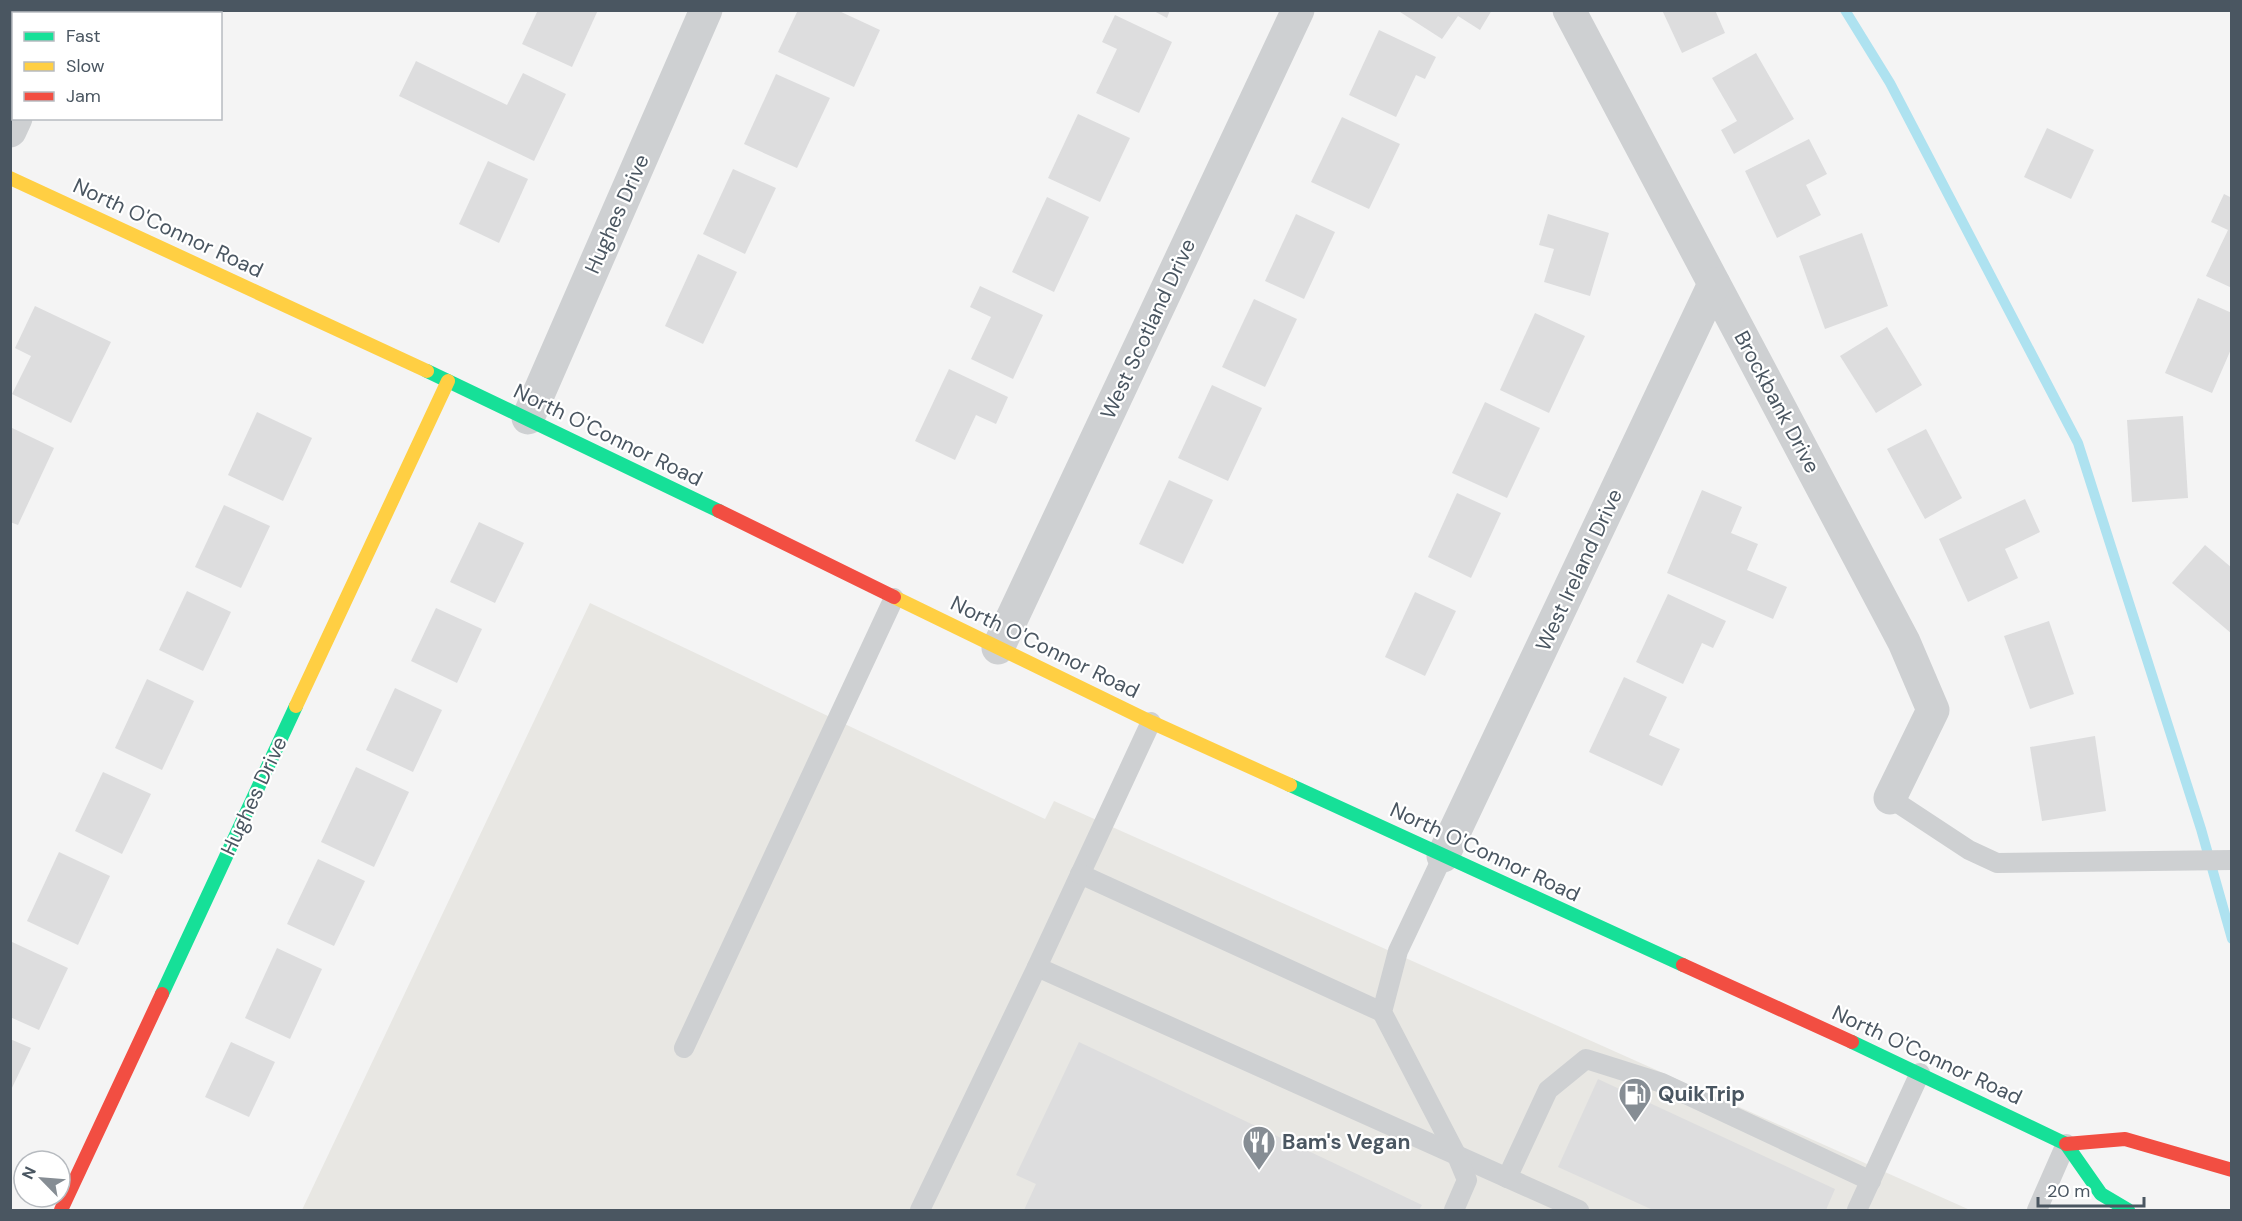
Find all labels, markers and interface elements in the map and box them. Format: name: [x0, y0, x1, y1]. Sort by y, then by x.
legend: [12, 12, 222, 120]
text: Fast: [66, 24, 101, 48]
text: Slow: [66, 54, 105, 78]
text: Jam: [66, 84, 101, 108]
street label: Hughes Drive: [578, 150, 656, 278]
street label: North O'Connor Road: [68, 172, 268, 284]
street label: West Scotland Drive: [1094, 234, 1202, 424]
street label: Brockbank Drive: [1728, 326, 1826, 478]
street label: North O'Connor Road: [509, 377, 707, 493]
street label: West Ireland Drive: [1529, 484, 1629, 656]
street label: North O'Connor Road: [946, 589, 1144, 705]
street label: Hughes Drive: [214, 732, 294, 860]
street label: North O'Connor Road: [1385, 796, 1585, 908]
street label: North O'Connor Road: [1827, 999, 2027, 1111]
fuel station icon: QuikTrip: [1617, 1076, 1653, 1123]
place label: QuikTrip: [1658, 1080, 1745, 1108]
restaurant icon: Bam's Vegan: [1241, 1124, 1277, 1171]
place label: Bam's Vegan: [1282, 1128, 1410, 1156]
north arrow: [12, 1149, 72, 1209]
text: N: [17, 1163, 41, 1183]
scale bar: [2038, 1170, 2144, 1208]
text: 20 m: [2047, 1179, 2090, 1203]

